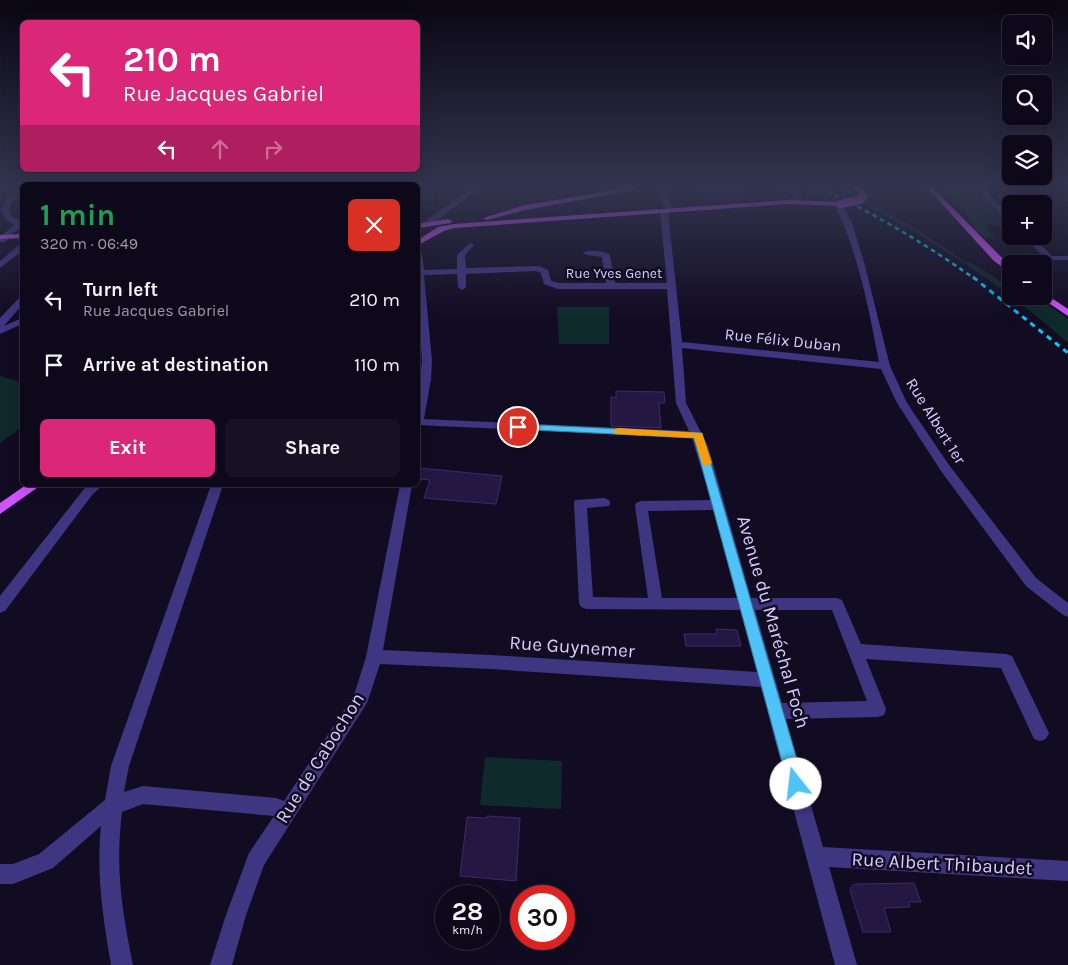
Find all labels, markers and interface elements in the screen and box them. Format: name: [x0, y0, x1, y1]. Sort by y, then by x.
map controls: [1002, 15, 1052, 305]
button: sound: [1002, 15, 1052, 65]
text: 210 m: [123, 39, 221, 80]
icon: left: [40, 40, 105, 105]
button: search: [1002, 75, 1052, 125]
text: Rue Jacques Gabriel: [123, 81, 324, 107]
icon: left: [153, 135, 181, 163]
icon: ahead: [206, 135, 234, 163]
icon: right: [259, 135, 287, 163]
button: layers: [1002, 135, 1052, 185]
button: +: [1002, 195, 1052, 245]
text: 1 min: [40, 197, 115, 233]
button: close: [348, 199, 400, 251]
text: 320 m · 06:49: [40, 234, 138, 253]
button: −: [1002, 255, 1052, 305]
street label: Rue Yves Genet: [566, 265, 662, 282]
text: Turn left: [83, 279, 158, 301]
icon: left: [40, 286, 68, 314]
text: 210 m: [349, 289, 400, 311]
text: Rue Jacques Gabriel: [83, 301, 229, 320]
street label: Rue Félix Duban: [724, 324, 842, 356]
icon: arrive: [40, 351, 68, 379]
text: Arrive at destination: [83, 354, 269, 376]
text: 110 m: [354, 354, 400, 376]
street label: Rue Albert 1er: [902, 375, 970, 468]
pin: [497, 406, 539, 448]
icon: arrive: [504, 413, 532, 441]
button: Exit: [40, 419, 215, 477]
button: Share: [225, 419, 400, 477]
street label: Avenue du Maréchal Foch: [732, 513, 814, 731]
street label: Rue Guynemer: [509, 632, 636, 662]
street label: Rue de Cabochon: [271, 689, 369, 827]
position arrow: [769, 757, 821, 809]
street label: Rue Albert Thibaudet: [851, 848, 1033, 880]
speed limit sign: 30: [510, 885, 575, 950]
text: 28: [452, 897, 483, 926]
text: km/h: [452, 923, 483, 937]

